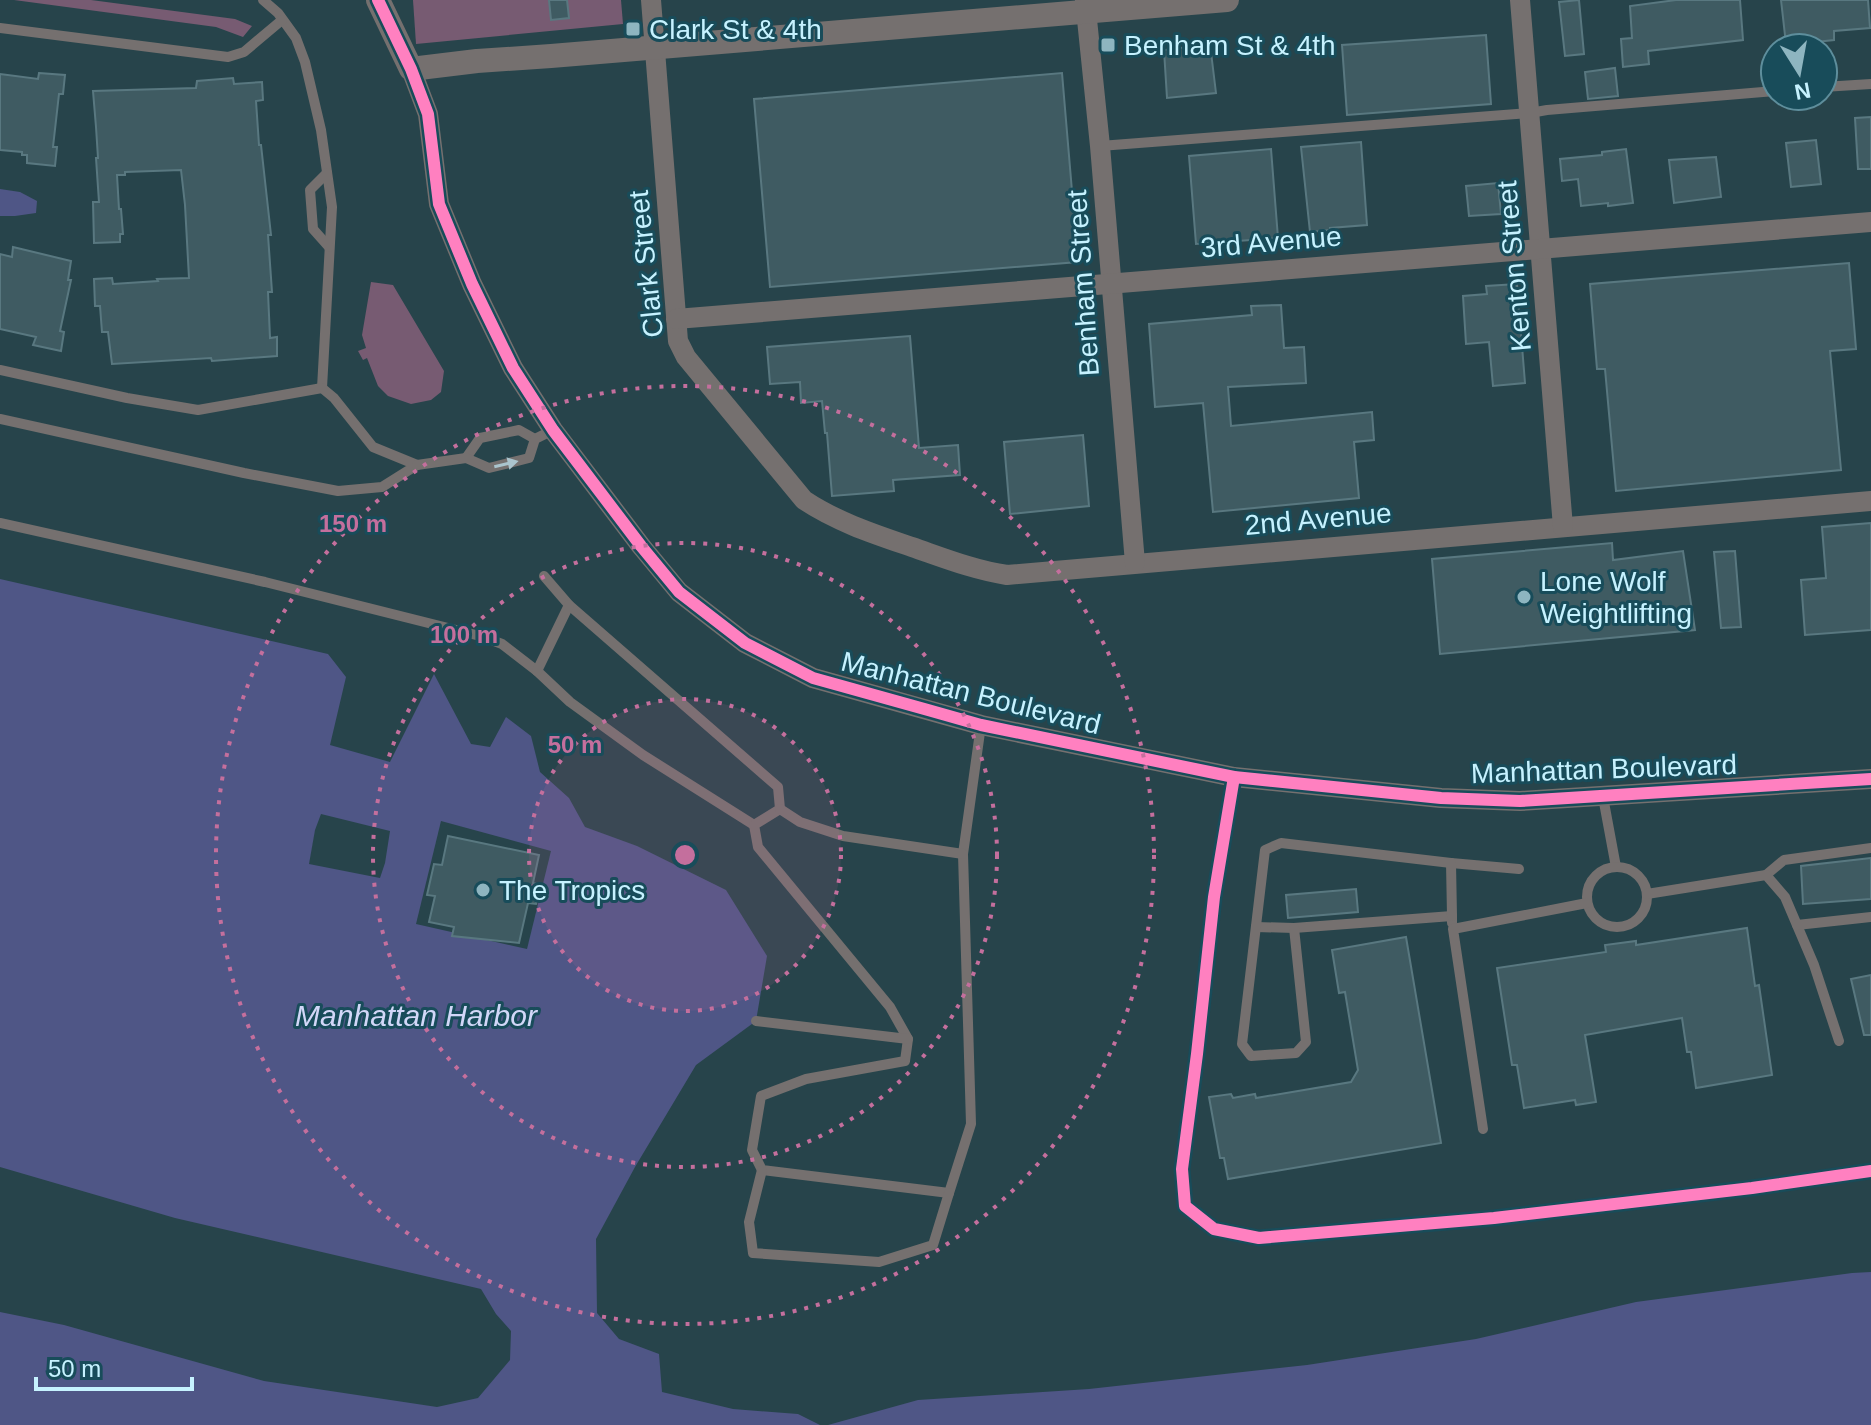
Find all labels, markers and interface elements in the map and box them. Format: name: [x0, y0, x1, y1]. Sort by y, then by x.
place label: Clark St & 4th: [649, 14, 822, 45]
marker: Clark St & 4th: [624, 20, 642, 38]
place label: Benham St & 4th: [1124, 30, 1336, 61]
north arrow: [1759, 32, 1839, 112]
marker: Benham St & 4th: [1099, 36, 1117, 54]
text: N: [1793, 77, 1813, 105]
street label: Kenton Street: [1491, 179, 1537, 353]
street label: Clark Street: [623, 189, 669, 339]
street label: Benham Street: [1061, 189, 1105, 377]
street label: 3rd Avenue: [1199, 220, 1343, 264]
one-way arrow: [494, 457, 519, 469]
street label: 2nd Avenue: [1243, 497, 1393, 541]
text: 150 m: [319, 510, 387, 537]
place label: Lone Wolf Weightlifting: [1540, 566, 1692, 629]
marker: Lone Wolf Weightlifting: [1515, 588, 1533, 606]
text: 100 m: [430, 621, 498, 648]
street label: Manhattan Boulevard: [838, 646, 1104, 740]
text: 50 m: [548, 731, 602, 758]
street label: Manhattan Boulevard: [1470, 749, 1738, 789]
centre of rings: [671, 841, 699, 869]
place label: The Tropics: [499, 875, 645, 906]
marker: The Tropics: [474, 881, 492, 899]
water label: Manhattan Harbor: [295, 999, 538, 1032]
scale bar: [36, 1341, 192, 1391]
text: 50 m: [48, 1355, 101, 1382]

